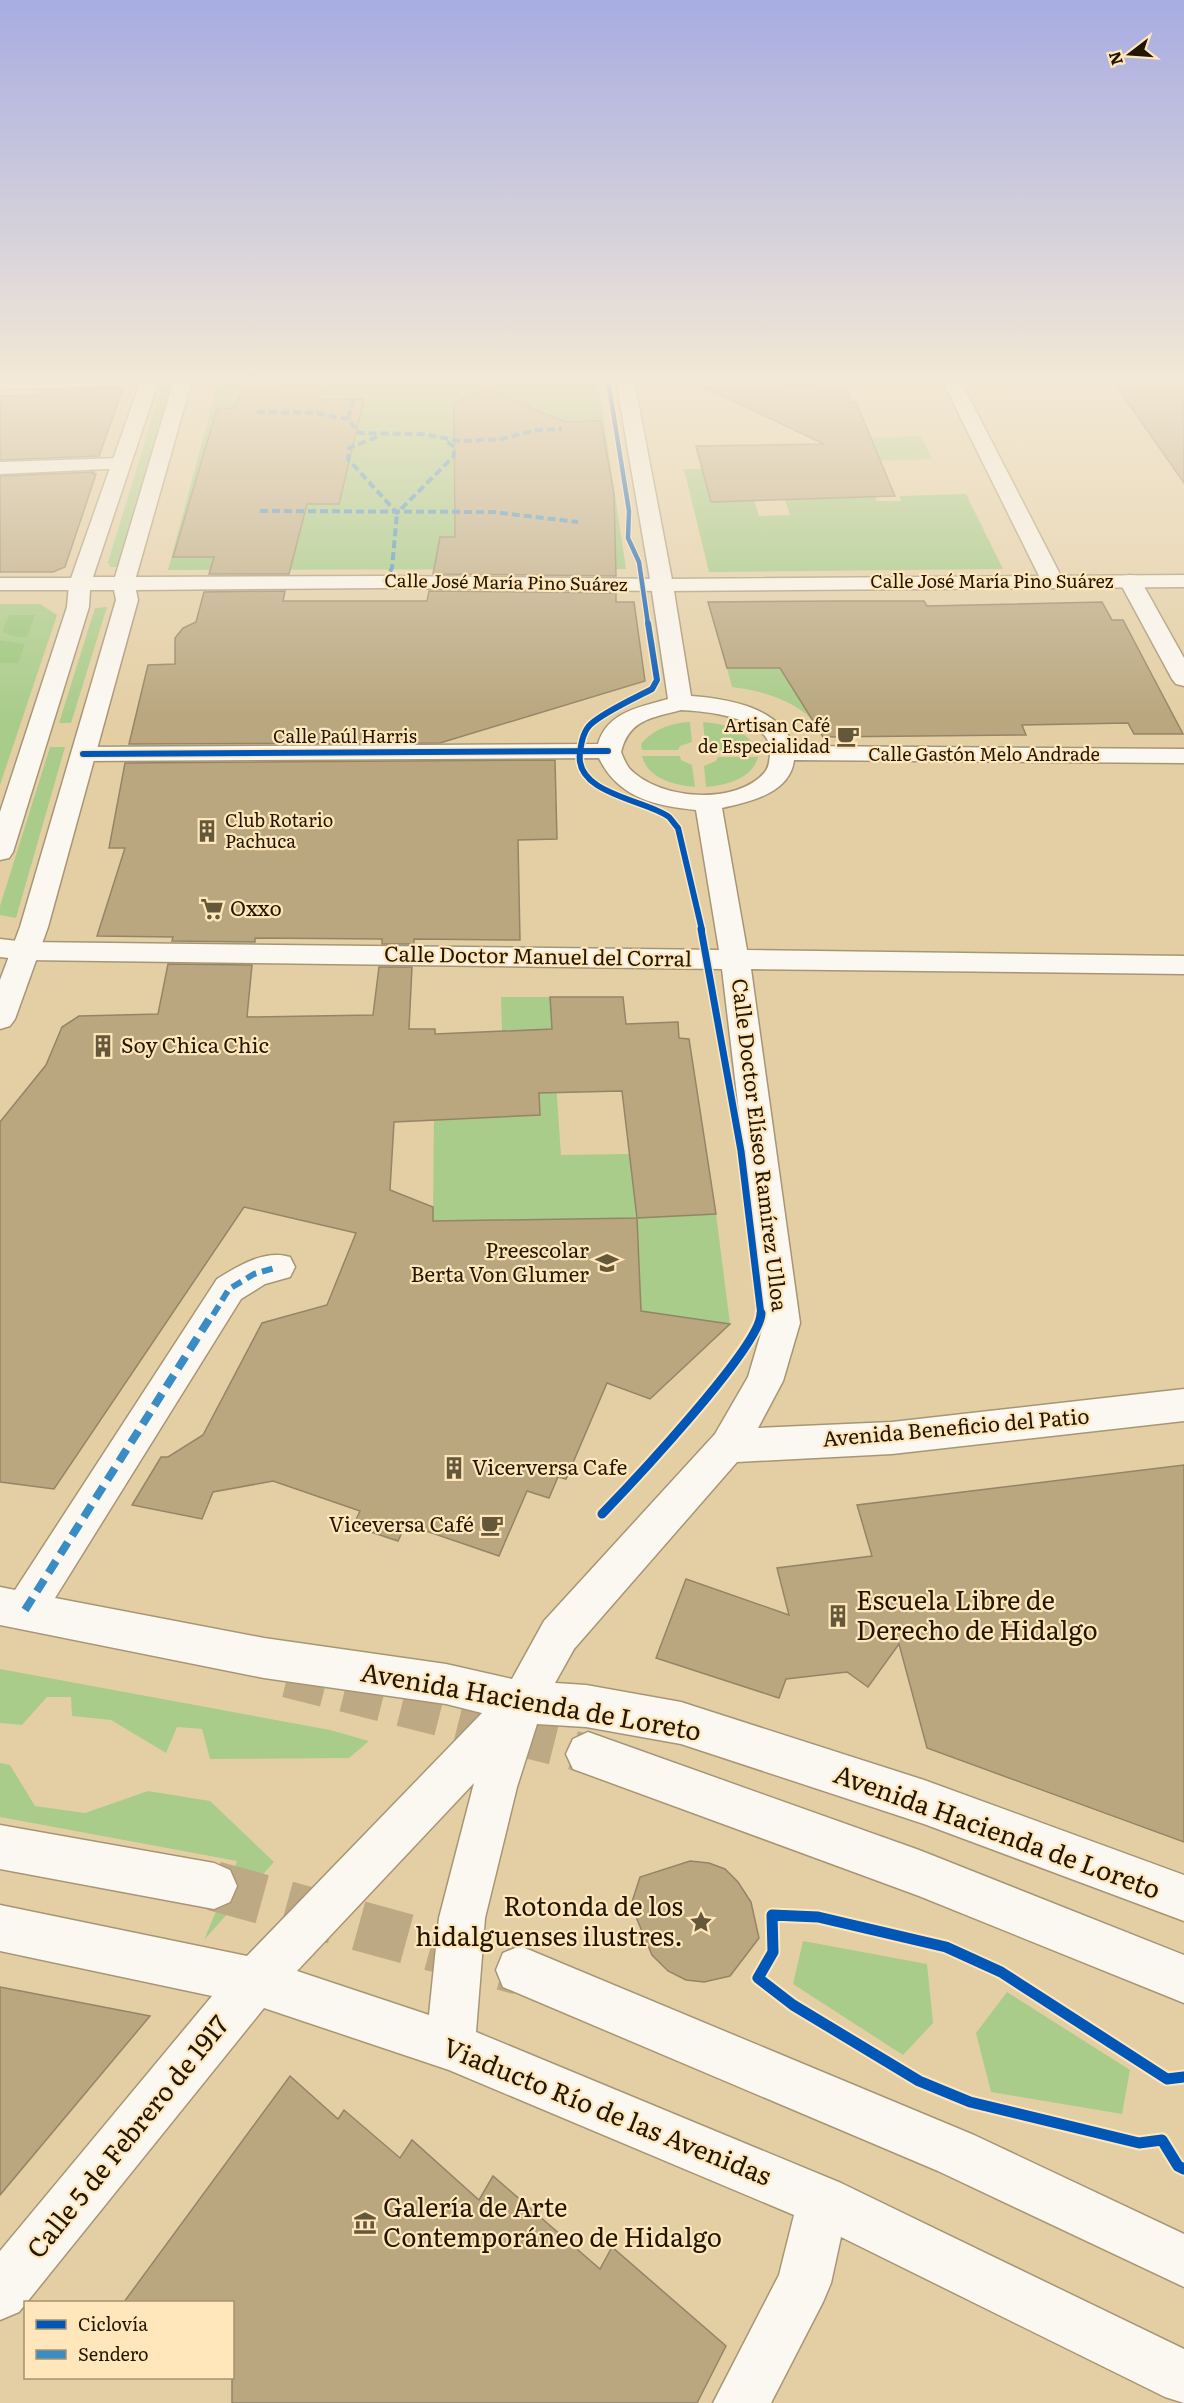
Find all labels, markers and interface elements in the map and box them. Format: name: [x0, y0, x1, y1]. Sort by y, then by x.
north arrow: [1100, 24, 1160, 84]
text: N: [1101, 49, 1128, 69]
street label: Calle José María Pino Suárez: [384, 566, 628, 597]
street label: Calle José María Pino Suárez: [870, 567, 1114, 594]
place label: Artisan Café de Especialidad: [698, 711, 830, 759]
street label: Calle Paúl Harris: [273, 722, 417, 749]
cafe icon: Artisan Café de Especialidad: [835, 723, 861, 749]
street label: Calle Gastón Melo Andrade: [868, 740, 1100, 767]
place label: Club Rotario Pachuca: [225, 806, 333, 854]
building icon: Club Rotario Pachuca: [194, 818, 220, 844]
place label: Oxxo: [230, 891, 282, 922]
supermarket icon: Oxxo: [199, 896, 225, 922]
street label: Calle Doctor Manuel del Corral: [384, 936, 692, 973]
street label: Calle Doctor Elíseo Ramírez Ulloa: [726, 976, 797, 1314]
place label: Soy Chica Chic: [121, 1028, 269, 1059]
building icon: Soy Chica Chic: [90, 1033, 116, 1059]
place label: Preescolar Berta Von Glumer: [410, 1233, 589, 1288]
school or university icon: Preescolar Berta Von Glumer: [594, 1250, 620, 1276]
street label: Avenida Beneficio del Patio: [821, 1398, 1090, 1453]
place label: Vicerversa Cafe: [472, 1450, 627, 1481]
building icon: Vicerversa Cafe: [441, 1455, 467, 1481]
place label: Viceversa Café: [329, 1507, 474, 1538]
cafe icon: Viceversa Café: [479, 1512, 505, 1538]
place label: Escuela Libre de Derecho de Hidalgo: [856, 1579, 1098, 1648]
building icon: Escuela Libre de Derecho de Hidalgo: [825, 1603, 851, 1629]
street label: Avenida Hacienda de Loreto: [358, 1650, 705, 1749]
street label: Avenida Hacienda de Loreto: [829, 1752, 1167, 1907]
place label: Rotonda de los hidalguenses ilustres.: [415, 1885, 683, 1954]
place icon: Rotonda de los hidalguenses ilustres.: [688, 1909, 714, 1935]
street label: Calle 5 de Febrero de 1917: [16, 2005, 237, 2265]
street label: Viaducto Río de las Avenidas: [438, 2026, 778, 2193]
place label: Galería de Arte Contemporáneo de Hidalgo: [383, 2186, 722, 2255]
museum icon: Galería de Arte Contemporáneo de Hidalgo: [352, 2210, 378, 2236]
legend: [24, 2301, 234, 2379]
text: Ciclovía: [78, 2310, 148, 2337]
text: Sendero: [78, 2340, 149, 2367]

